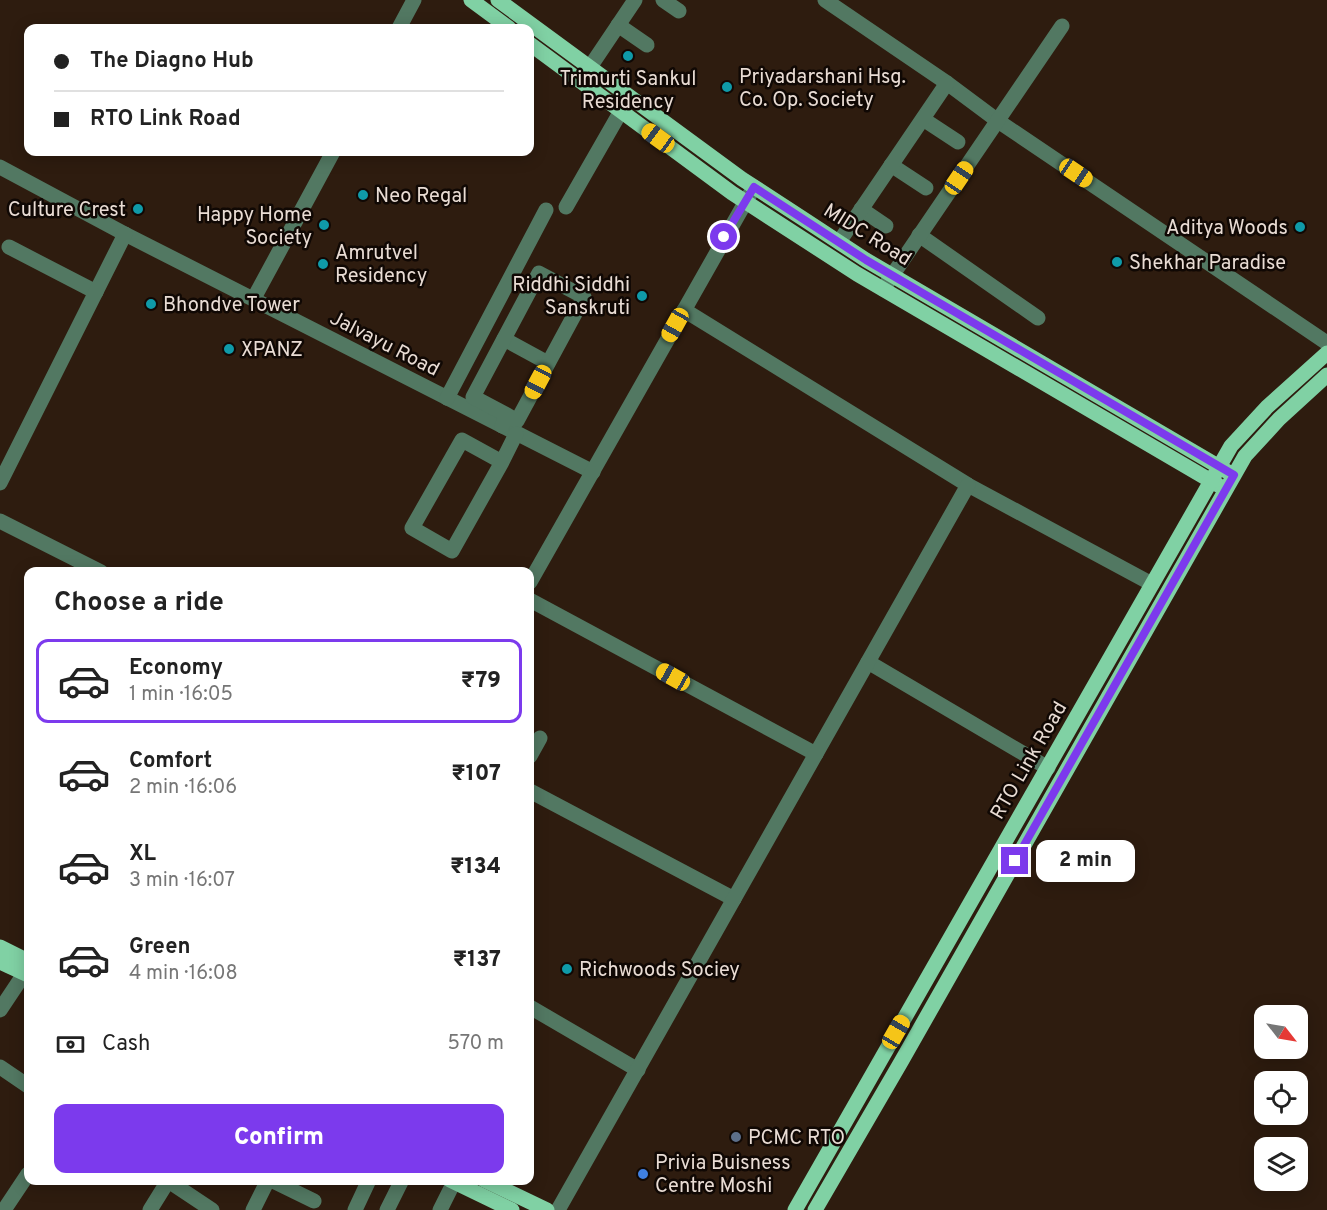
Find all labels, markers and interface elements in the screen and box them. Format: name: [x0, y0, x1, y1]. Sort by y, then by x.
text: The Diagno Hub: [90, 48, 254, 75]
marker: Trimurti Sankul Residency: [621, 49, 635, 63]
place label: Priyadarshani Hsg. Co. Op. Society: [739, 65, 906, 114]
place label: Trimurti Sankul Residency: [560, 67, 696, 116]
marker: Priyadarshani Hsg. Co. Op. Society: [720, 80, 734, 94]
text: RTO Link Road: [90, 106, 241, 133]
car: [638, 120, 678, 156]
car: [1056, 155, 1096, 191]
car: [941, 158, 977, 198]
place label: Neo Regal: [375, 184, 467, 210]
marker: Neo Regal: [356, 188, 370, 202]
place label: Culture Crest: [8, 198, 126, 224]
street label: MIDC Road: [818, 198, 916, 273]
marker: Culture Crest: [131, 202, 145, 216]
place label: Happy Home Society: [197, 203, 312, 252]
place label: Aditya Woods: [1166, 216, 1288, 242]
marker: Happy Home Society: [317, 218, 331, 232]
marker: Aditya Woods: [1293, 220, 1307, 234]
route start: [710, 223, 737, 250]
place label: Amrutvel Residency: [335, 241, 427, 290]
place label: Shekhar Paradise: [1129, 251, 1286, 277]
marker: Shekhar Paradise: [1110, 255, 1124, 269]
marker: Amrutvel Residency: [316, 257, 330, 271]
place label: Riddhi Siddhi Sanskruti: [512, 273, 630, 322]
marker: Riddhi Siddhi Sanskruti: [635, 289, 649, 303]
place label: Bhondve Tower: [163, 293, 300, 319]
marker: Bhondve Tower: [144, 297, 158, 311]
car: [658, 305, 692, 345]
street label: Jalvayu Road: [325, 306, 443, 384]
place label: XPANZ: [241, 338, 303, 364]
marker: XPANZ: [222, 342, 236, 356]
car: [522, 362, 554, 402]
text: Choose a ride: [54, 586, 224, 620]
icon: car: [57, 654, 111, 708]
text: Economy: [129, 655, 223, 682]
car: [653, 660, 693, 694]
text: ₹79: [461, 668, 501, 695]
text: 1 min · 16:05: [129, 682, 233, 708]
street label: RTO Link Road: [985, 697, 1074, 825]
icon: car: [57, 747, 111, 801]
text: Comfort: [129, 748, 212, 775]
text: ₹107: [451, 761, 501, 788]
text: 2 min · 16:06: [129, 775, 237, 801]
icon: car: [57, 840, 111, 894]
callout: 2 min: [1036, 840, 1135, 882]
text: XL: [129, 841, 156, 868]
route end: [1001, 847, 1028, 874]
text: 2 min: [1059, 848, 1112, 874]
text: ₹134: [450, 854, 501, 881]
text: 3 min · 16:07: [129, 868, 235, 894]
icon: car: [57, 933, 111, 987]
text: Green: [129, 934, 191, 961]
text: ₹137: [453, 947, 501, 974]
place label: Richwoods Sociey: [579, 958, 740, 984]
text: 4 min · 16:08: [129, 961, 238, 987]
marker: Richwoods Sociey: [560, 962, 574, 976]
north arrow: [1254, 1005, 1308, 1059]
map controls: [1254, 1005, 1308, 1191]
car: [879, 1012, 913, 1052]
icon: cash: [54, 1028, 87, 1061]
text: Cash: [102, 1031, 151, 1058]
text: 570 m: [447, 1031, 504, 1057]
button: locate: [1254, 1071, 1308, 1125]
button: Confirm: [54, 1104, 504, 1173]
place label: PCMC RTO: [748, 1126, 845, 1152]
marker: PCMC RTO: [729, 1130, 743, 1144]
button: layers: [1254, 1137, 1308, 1191]
place label: Privia Buisness Centre Moshi: [655, 1151, 791, 1200]
marker: Privia Buisness Centre Moshi: [636, 1167, 650, 1181]

